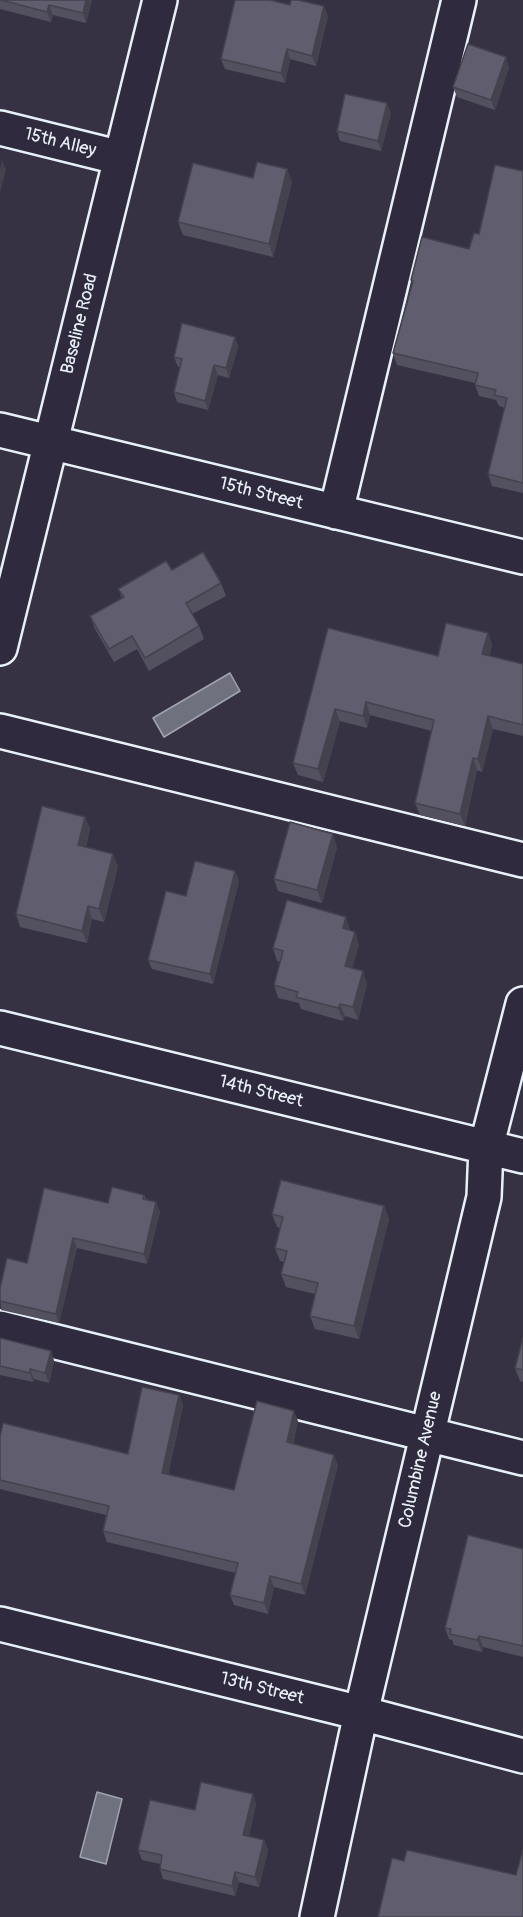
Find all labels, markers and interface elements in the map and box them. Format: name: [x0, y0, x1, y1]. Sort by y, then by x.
street label: 15th Alley: [22, 124, 98, 162]
street label: Baseline Road: [57, 271, 103, 377]
street label: 15th Street: [217, 473, 305, 515]
street label: 14th Street: [217, 1071, 305, 1113]
street label: Columbine Avenue: [395, 1390, 447, 1530]
street label: 13th Street: [218, 1668, 306, 1710]

